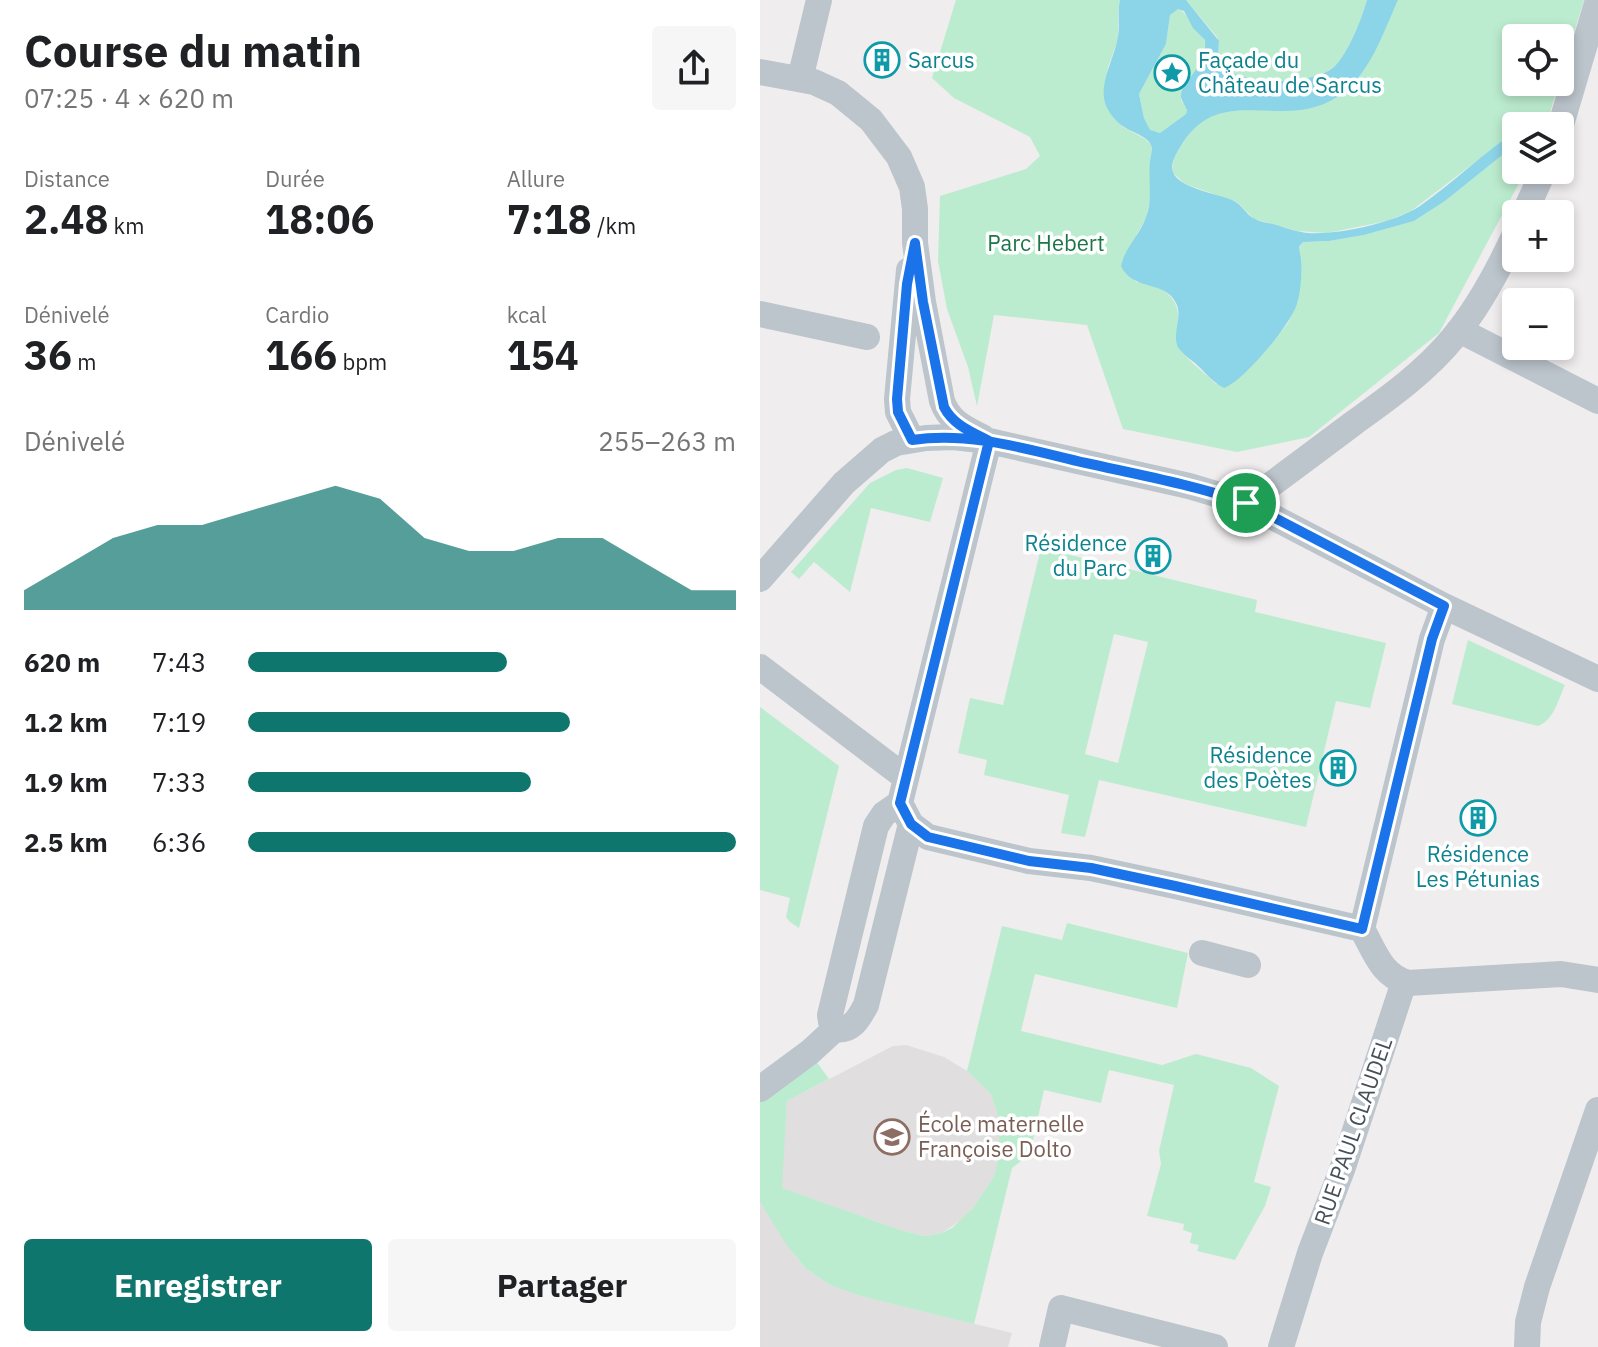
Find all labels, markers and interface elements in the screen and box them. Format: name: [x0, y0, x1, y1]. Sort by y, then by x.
text: Course du matin: [24, 22, 362, 79]
map controls: [1502, 24, 1574, 360]
button: locate: [1502, 24, 1574, 96]
button: share: [652, 26, 736, 110]
building icon: Sarcus: [863, 41, 901, 79]
place label: Sarcus: [908, 45, 975, 74]
place label: Façade du Château de Sarcus: [1198, 45, 1382, 99]
place icon: Façade du Château de Sarcus: [1153, 54, 1191, 92]
text: 07:25 · 4 × 620 m: [24, 81, 234, 115]
button: layers: [1502, 112, 1574, 184]
text: Distance: [24, 164, 110, 193]
text: Durée: [265, 164, 325, 193]
text: Allure: [507, 164, 565, 193]
text: 2.48: [24, 193, 108, 245]
text: 18:06: [265, 193, 375, 245]
text: 7:18: [507, 193, 592, 245]
button: +: [1502, 200, 1574, 272]
text: km: [108, 211, 144, 240]
text: /km: [592, 211, 636, 240]
park label: Parc Hebert: [987, 228, 1105, 257]
button: −: [1502, 288, 1574, 360]
text: Dénivelé: [24, 300, 110, 329]
text: Cardio: [265, 300, 329, 329]
text: kcal: [507, 300, 547, 329]
text: 36: [24, 329, 72, 381]
text: 166: [265, 329, 337, 381]
text: 154: [507, 329, 579, 381]
text: m: [72, 347, 96, 376]
text: bpm: [337, 347, 387, 376]
text: Dénivelé: [24, 424, 125, 458]
text: 255–263 m: [598, 424, 736, 458]
pin: [1212, 469, 1280, 537]
icon: arrive: [1224, 481, 1268, 525]
place label: Résidence du Parc: [1025, 528, 1127, 582]
building icon: Résidence du Parc: [1134, 537, 1172, 575]
text: 620 m: [24, 645, 100, 679]
text: 7:43: [152, 645, 206, 679]
text: 1.2 km: [24, 705, 108, 739]
text: 7:19: [152, 705, 206, 739]
place label: Résidence des Poètes: [1204, 740, 1312, 794]
building icon: Résidence des Poètes: [1319, 749, 1357, 787]
text: 1.9 km: [24, 765, 108, 799]
text: 7:33: [152, 765, 206, 799]
building icon: Résidence Les Pétunias: [1459, 799, 1497, 837]
text: 2.5 km: [24, 825, 108, 859]
text: 6:36: [152, 825, 206, 859]
place label: Résidence Les Pétunias: [1416, 839, 1540, 893]
street label: RUE PAUL CLAUDEL: [1307, 1033, 1398, 1228]
place label: École maternelle Françoise Dolto: [918, 1109, 1084, 1163]
school or university icon: École maternelle Françoise Dolto: [873, 1118, 911, 1156]
button: Enregistrer: [24, 1239, 372, 1331]
button: Partager: [388, 1239, 736, 1331]

